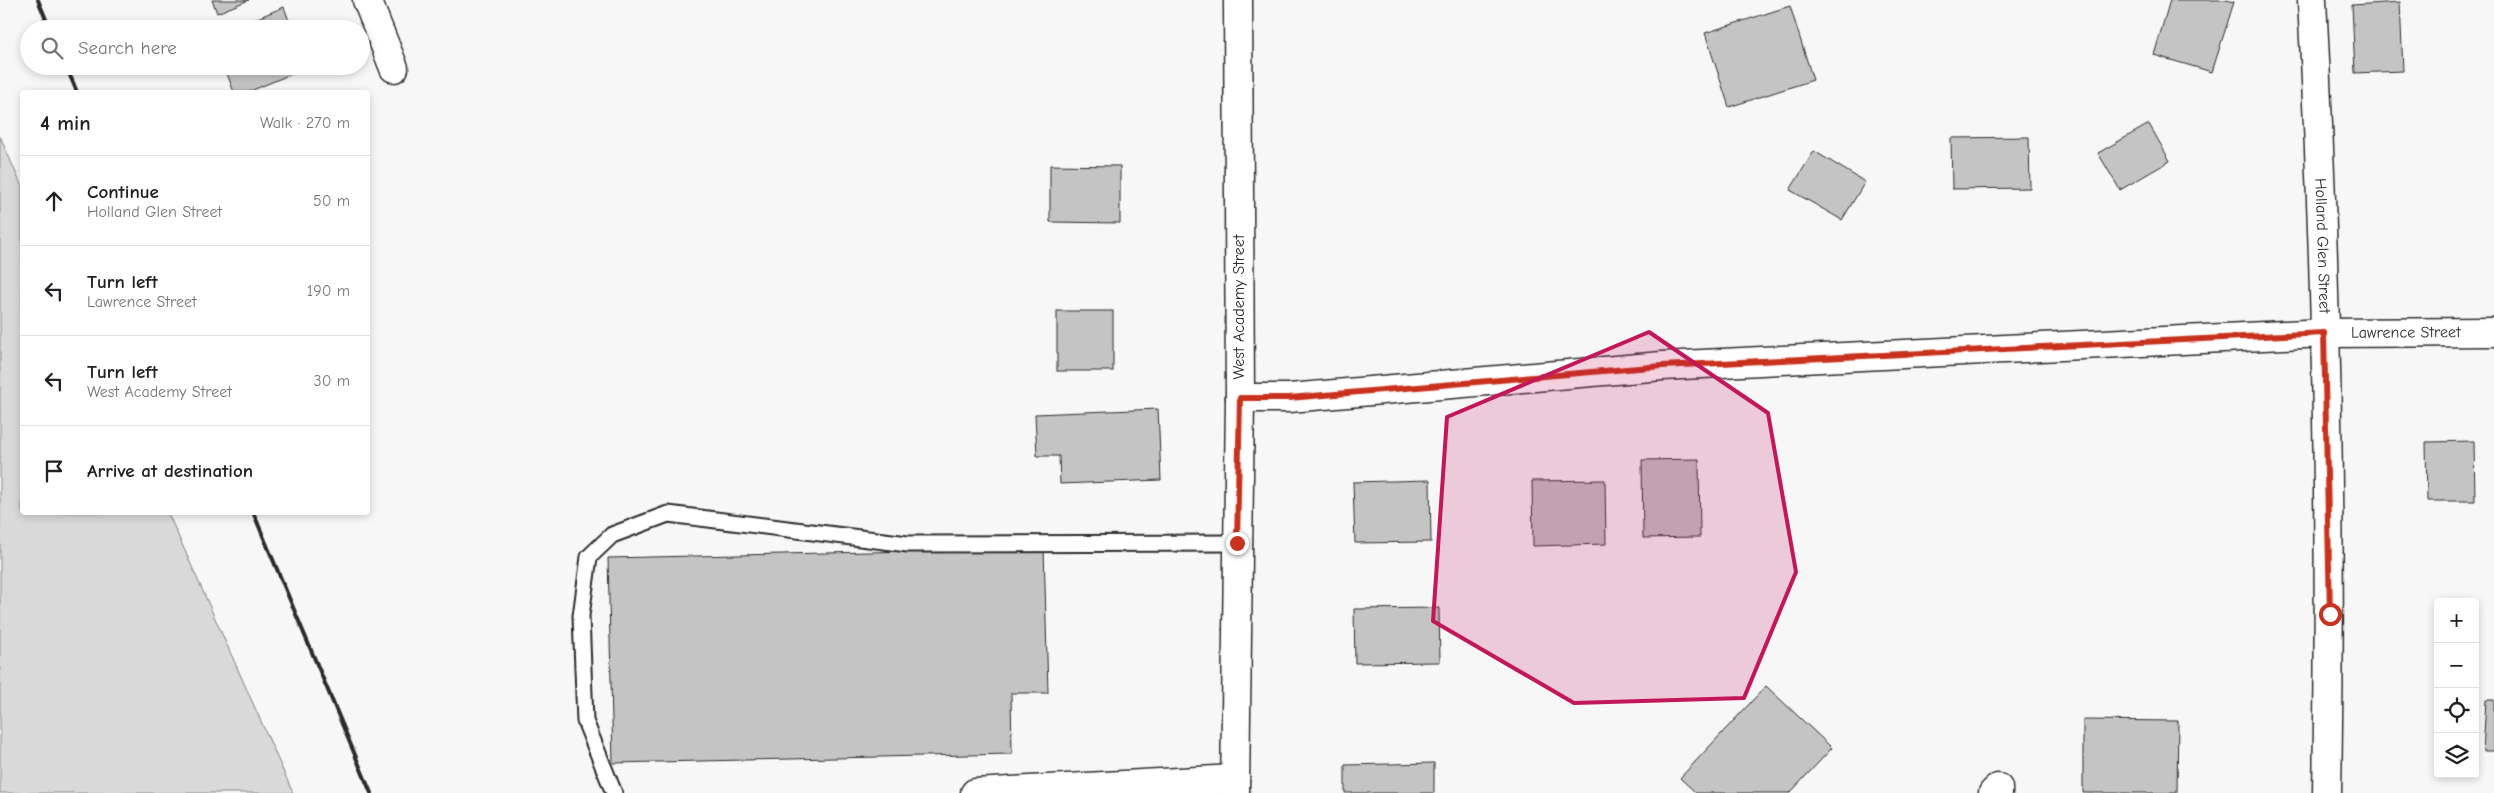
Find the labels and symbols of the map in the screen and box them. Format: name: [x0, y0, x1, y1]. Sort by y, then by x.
street label: Holland Glen Street: [2311, 178, 2334, 314]
street label: West Academy Street: [1230, 234, 1248, 379]
street label: Lawrence Street: [2351, 323, 2461, 342]
route end: [1226, 532, 1249, 555]
route start: [2319, 603, 2342, 626]

